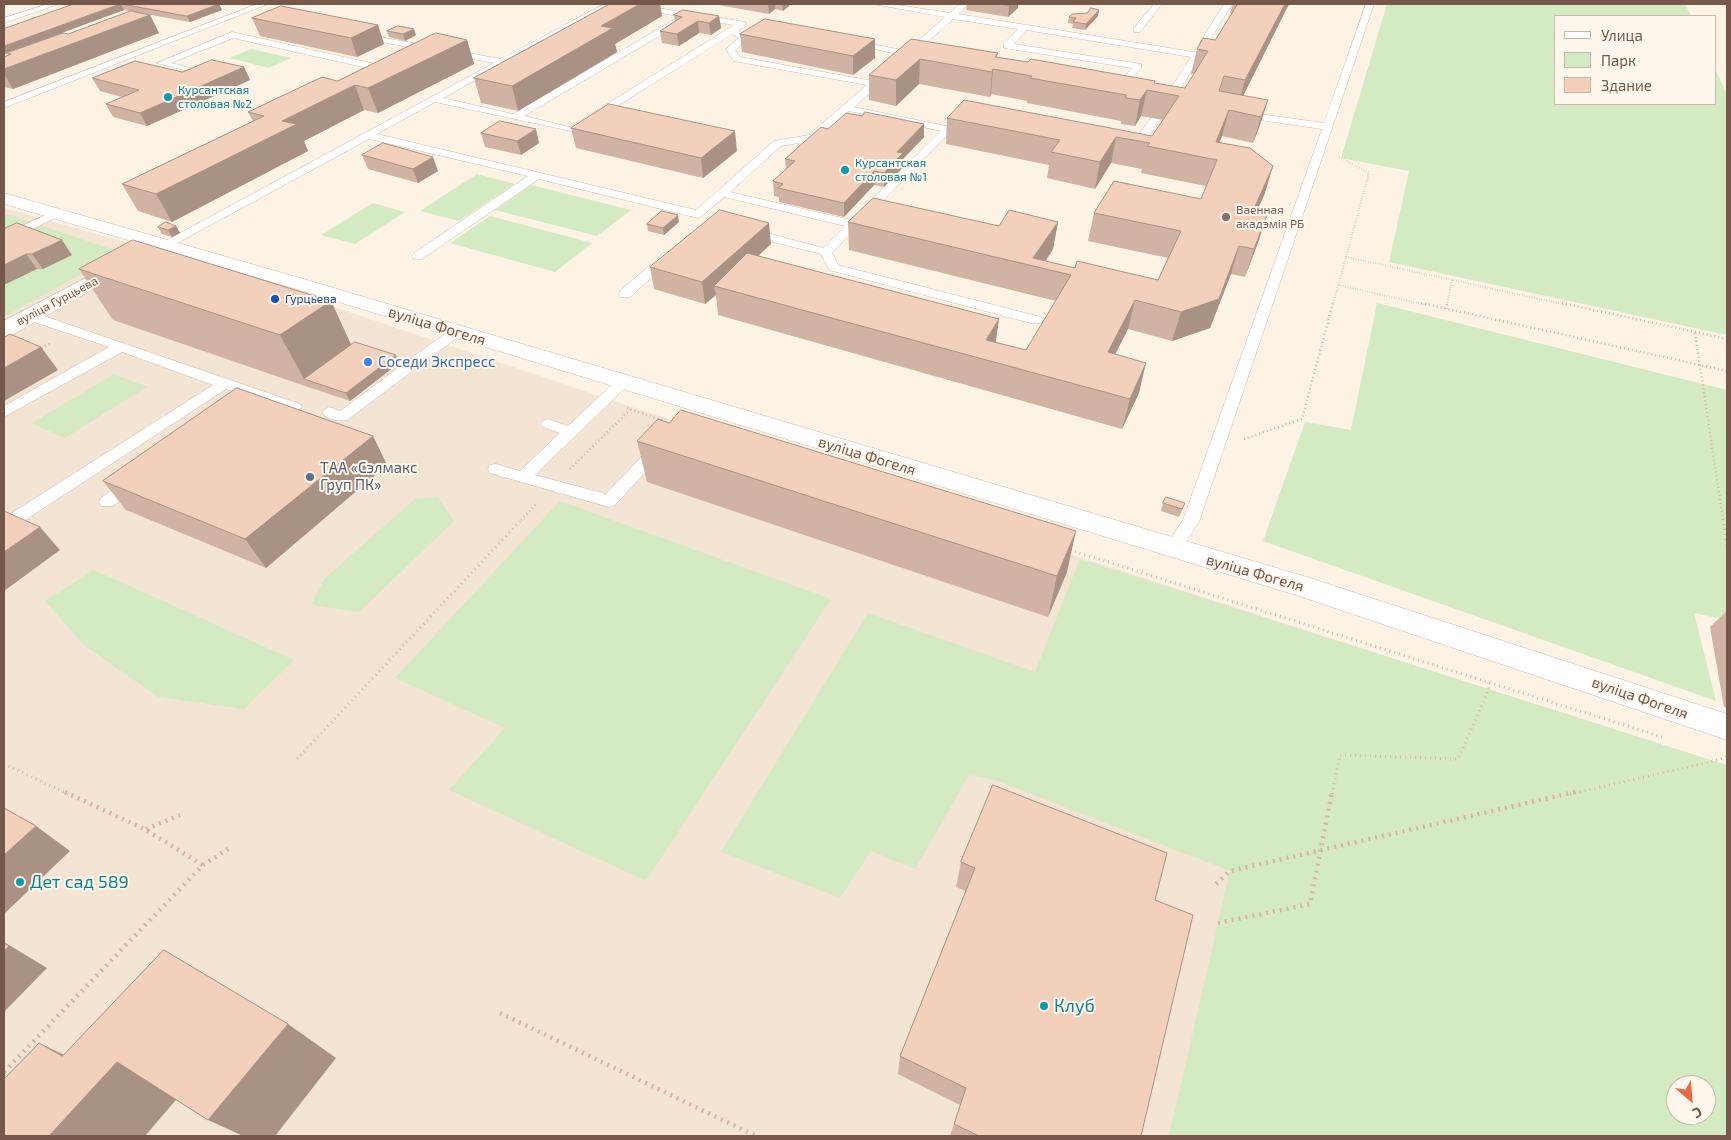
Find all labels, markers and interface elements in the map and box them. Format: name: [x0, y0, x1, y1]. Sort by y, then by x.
legend: [1554, 15, 1716, 105]
text: Улица: [1601, 26, 1643, 44]
text: Парк: [1601, 51, 1636, 69]
text: Здание: [1601, 76, 1652, 94]
place label: Курсантская столовая №2: [178, 83, 252, 111]
marker: Курсантская столовая №2: [162, 91, 174, 103]
place label: Курсантская столовая №1: [855, 156, 927, 184]
marker: Курсантская столовая №1: [839, 164, 851, 176]
place label: Ваенная акадэмія РБ: [1236, 203, 1304, 231]
marker: Ваенная акадэмія РБ: [1220, 211, 1232, 223]
street label: вуліца Гурцьева: [14, 273, 100, 329]
place label: Гурцьева: [285, 292, 337, 306]
marker: Гурцьева: [269, 293, 281, 305]
street label: вуліца Фогеля: [386, 303, 488, 349]
place label: Соседи Экспресс: [378, 353, 495, 371]
marker: Соседи Экспресс: [362, 356, 374, 368]
street label: вуліца Фогеля: [816, 433, 918, 479]
place label: ТАА «Сэлмакс Груп ПК»: [320, 459, 417, 494]
marker: ТАА «Сэлмакс Груп ПК»: [304, 471, 316, 483]
street label: вуліца Фогеля: [1204, 550, 1306, 596]
street label: вуліца Фогеля: [1589, 673, 1691, 723]
place label: Дет сад 589: [30, 871, 129, 893]
marker: Дет сад 589: [14, 876, 26, 888]
place label: Клуб: [1054, 995, 1095, 1017]
marker: Клуб: [1038, 1000, 1050, 1012]
north arrow: [1666, 1075, 1716, 1125]
text: С: [1690, 1103, 1705, 1122]

